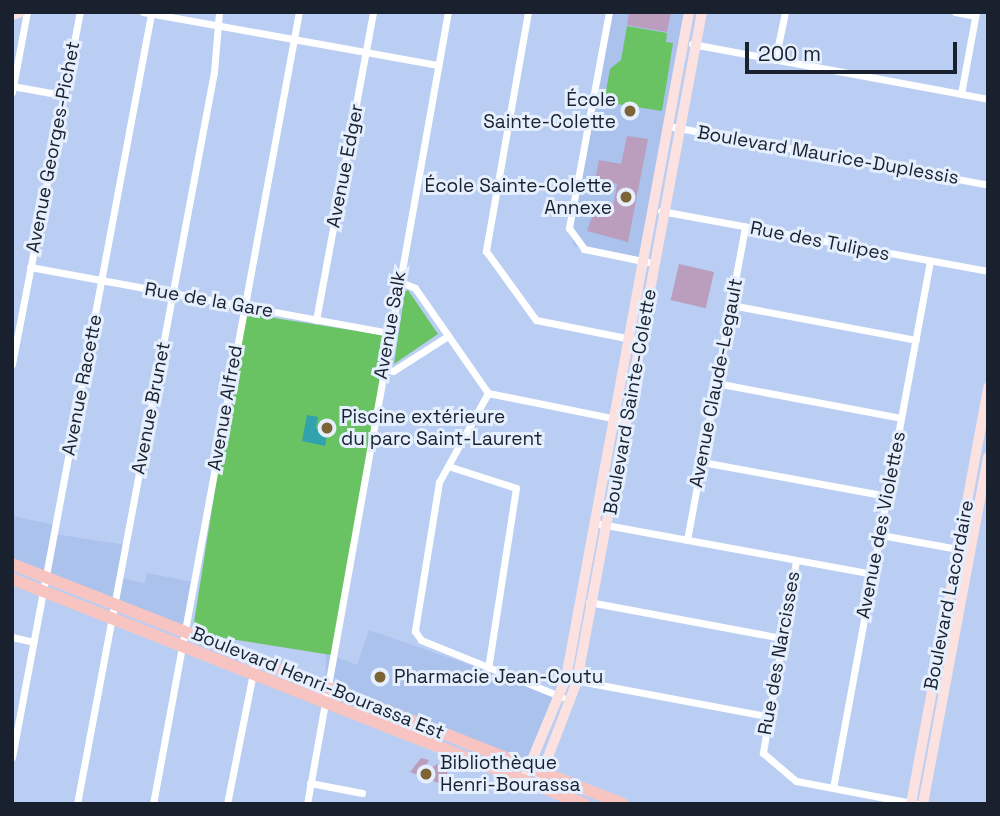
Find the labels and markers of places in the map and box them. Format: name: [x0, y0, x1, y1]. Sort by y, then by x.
place label: École Sainte-Colette: [483, 89, 616, 133]
marker: École Sainte-Colette: [622, 103, 638, 119]
place label: École Sainte-Colette Annexe: [425, 175, 612, 219]
marker: École Sainte-Colette Annexe: [618, 189, 634, 205]
place label: Piscine extérieure du parc Saint-Laurent: [341, 406, 543, 450]
marker: Piscine extérieure du parc Saint-Laurent: [319, 420, 335, 436]
place label: Pharmacie Jean-Coutu: [394, 666, 603, 688]
marker: Pharmacie Jean-Coutu: [372, 669, 388, 685]
place label: Bibliothèque Henri-Bourassa: [440, 752, 580, 796]
marker: Bibliothèque Henri-Bourassa: [418, 766, 434, 782]

